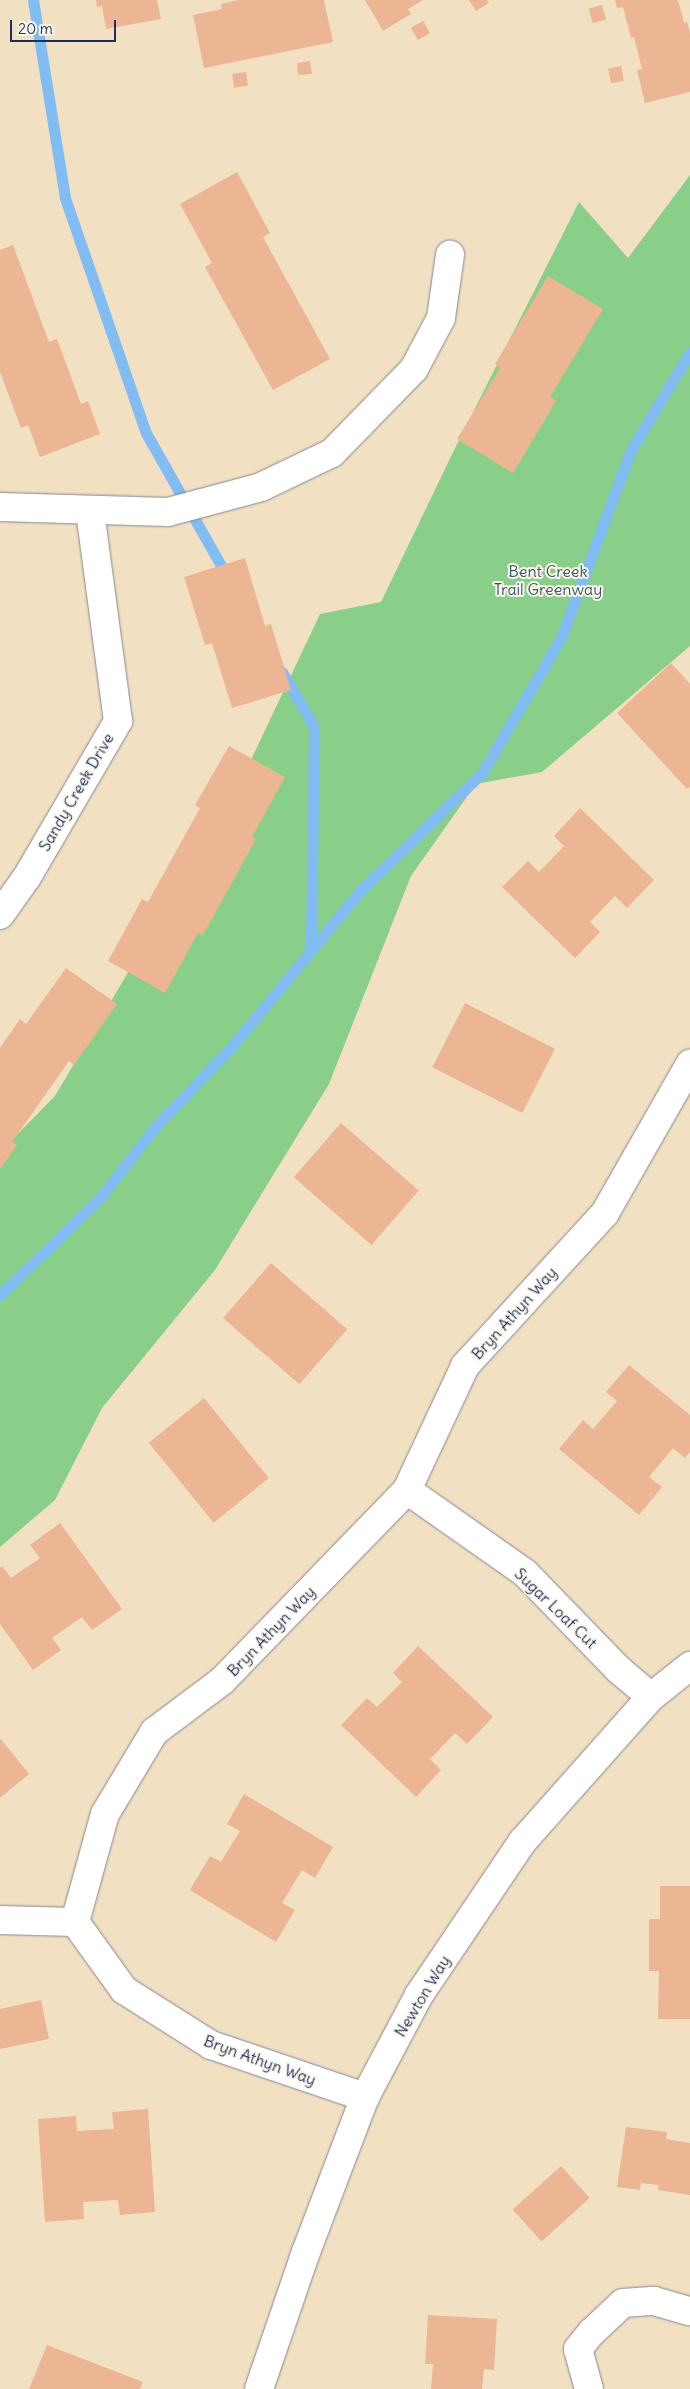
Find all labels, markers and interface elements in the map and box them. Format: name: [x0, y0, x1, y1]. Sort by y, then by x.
scale bar: [12, 10, 119, 42]
text: 20 m: [18, 19, 53, 38]
park label: Bent Creek Trail Greenway: [494, 561, 602, 599]
street label: Sandy Creek Drive: [34, 730, 118, 854]
street label: Bryn Athyn Way: [467, 1263, 561, 1363]
street label: Sugar Loaf Cut: [511, 1564, 601, 1652]
street label: Bryn Athyn Way: [223, 1582, 319, 1680]
street label: Newton Way: [390, 1952, 454, 2040]
street label: Bryn Athyn Way: [201, 2031, 319, 2089]

